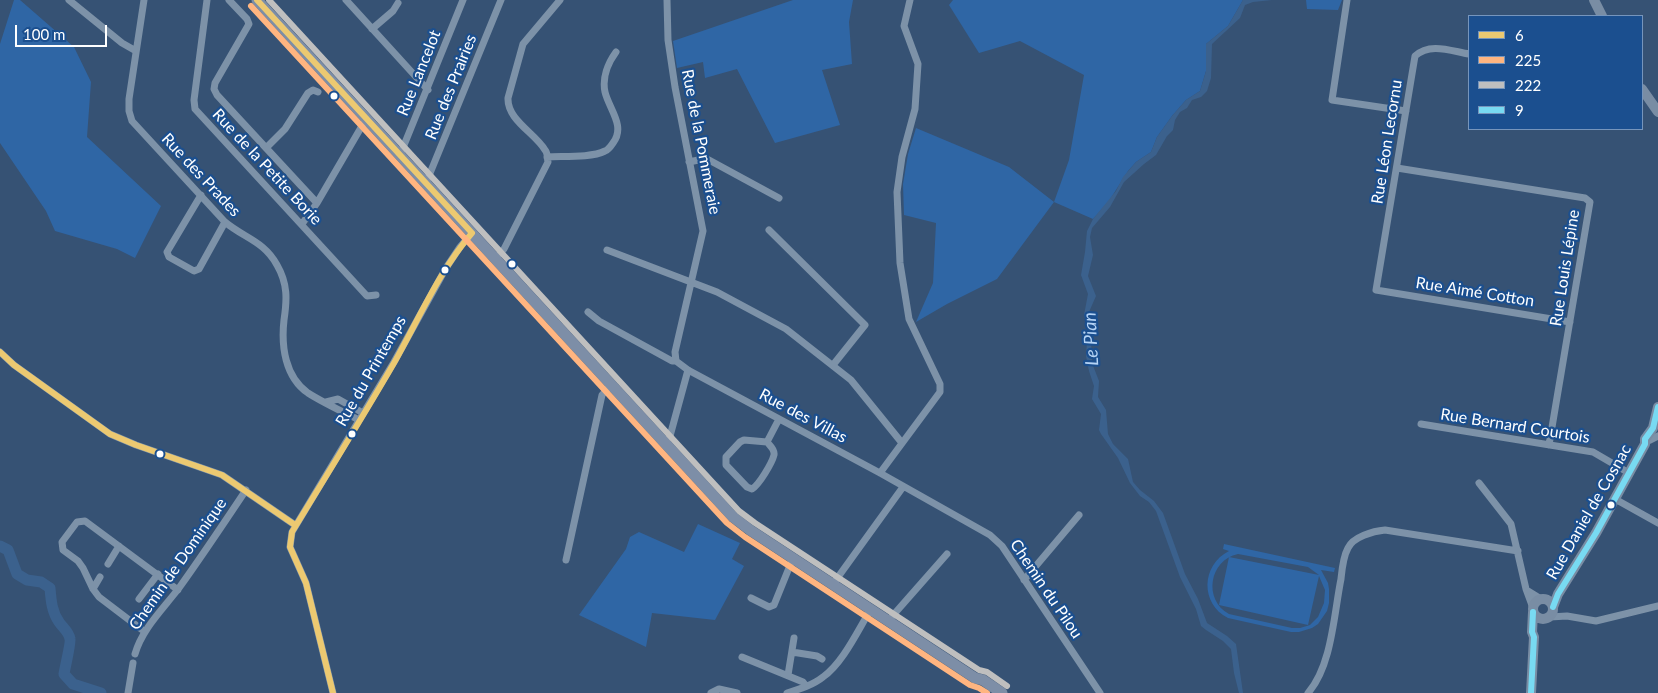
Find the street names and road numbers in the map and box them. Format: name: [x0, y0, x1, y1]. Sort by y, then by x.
street label: Rue Lancelot: [393, 27, 445, 119]
street label: Rue des Prairies: [421, 32, 481, 142]
street label: Rue de la Pommeraie: [678, 68, 724, 216]
street label: Rue Léon Lecornu: [1368, 78, 1406, 206]
street label: Rue de la Petite Borie: [208, 105, 326, 229]
street label: Rue des Prades: [157, 129, 245, 221]
street label: Rue Louis Lépine: [1546, 208, 1584, 328]
street label: Rue Aimé Cotton: [1414, 273, 1536, 311]
street label: Rue du Printemps: [332, 312, 410, 430]
street label: Rue des Villas: [756, 385, 850, 447]
street label: Rue Bernard Courtois: [1439, 405, 1591, 447]
street label: Rue Daniel de Cosnac: [1543, 441, 1635, 583]
street label: Chemin de Dominique: [125, 494, 231, 634]
street label: Chemin du Pilou: [1006, 536, 1086, 642]

